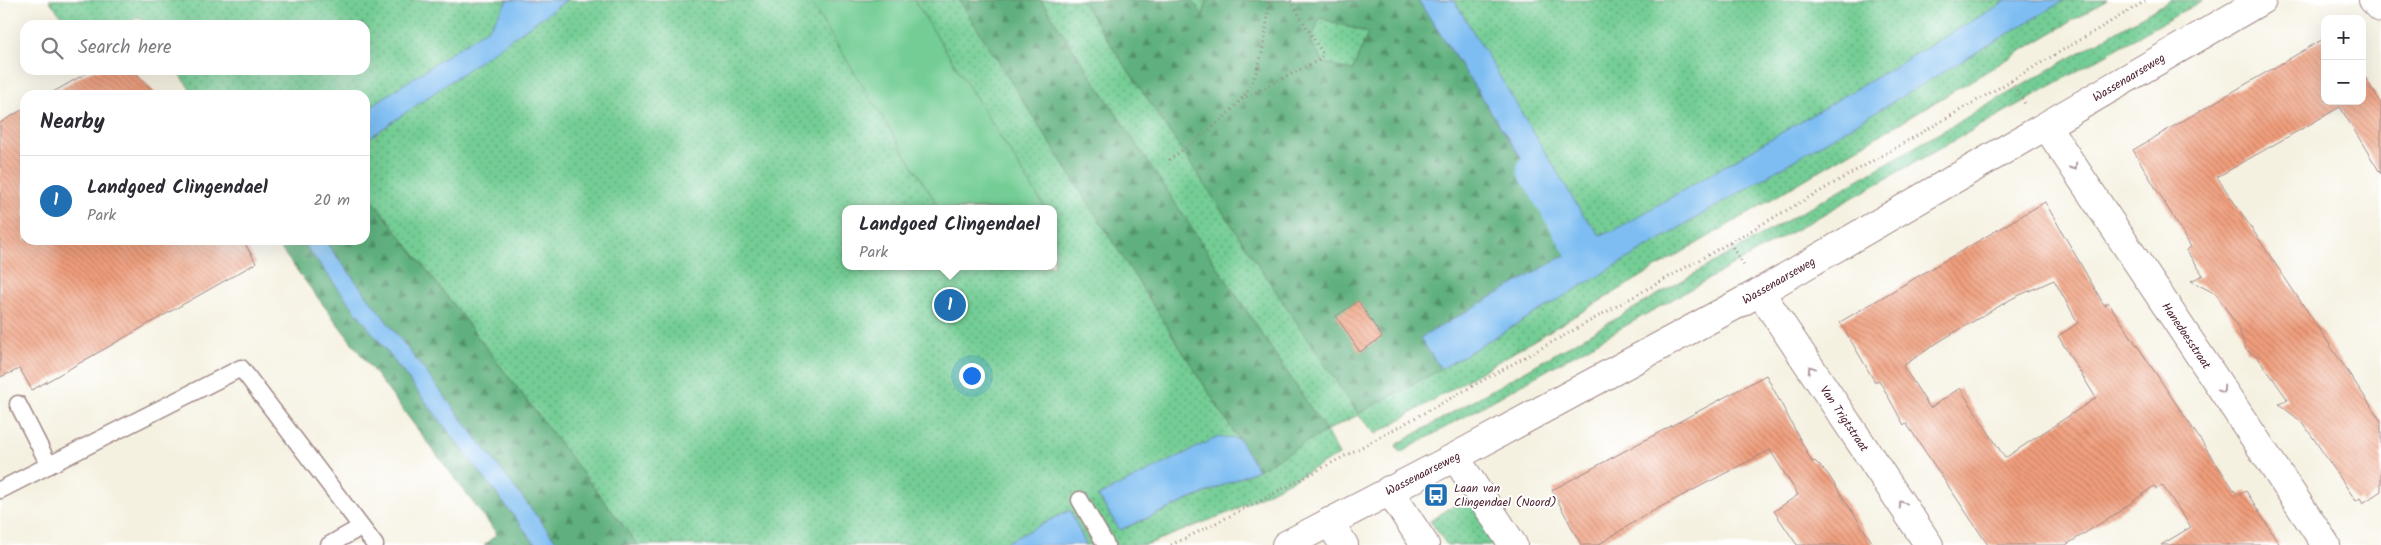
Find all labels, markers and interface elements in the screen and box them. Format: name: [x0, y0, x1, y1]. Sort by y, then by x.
map controls: [2321, 15, 2366, 105]
button: +: [2321, 15, 2366, 60]
search box: [20, 20, 370, 75]
text: Search here: [78, 33, 172, 63]
icon: search: [38, 34, 66, 62]
street label: Wassenaarseweg: [2089, 49, 2169, 107]
button: −: [2321, 60, 2366, 105]
text: Nearby: [40, 106, 105, 139]
one-way arrow: [2068, 162, 2077, 171]
text: Landgoed Clingendael: [87, 173, 268, 203]
text: 1: [54, 188, 58, 213]
text: 20 m: [314, 188, 350, 213]
text: Park: [87, 203, 116, 228]
popup: [842, 205, 1057, 270]
text: Landgoed Clingendael: [859, 210, 1040, 240]
text: Park: [859, 240, 888, 265]
street label: Wassenaarseweg: [1739, 252, 1819, 310]
pin: 1: [934, 286, 966, 324]
street label: Hanedoesstraat: [2157, 299, 2216, 374]
your location: [959, 363, 985, 389]
one-way arrow: [1808, 366, 1818, 375]
street label: Van Trigtstraat: [1815, 382, 1873, 456]
one-way arrow: [2216, 385, 2226, 394]
street label: Wassenaarseweg: [1382, 447, 1464, 501]
place label: Laan van Clingendael (Noord): [1454, 479, 1556, 512]
bus stop icon: Laan van Clingendael (Noord): [1423, 482, 1449, 508]
one-way arrow: [1899, 501, 1908, 510]

